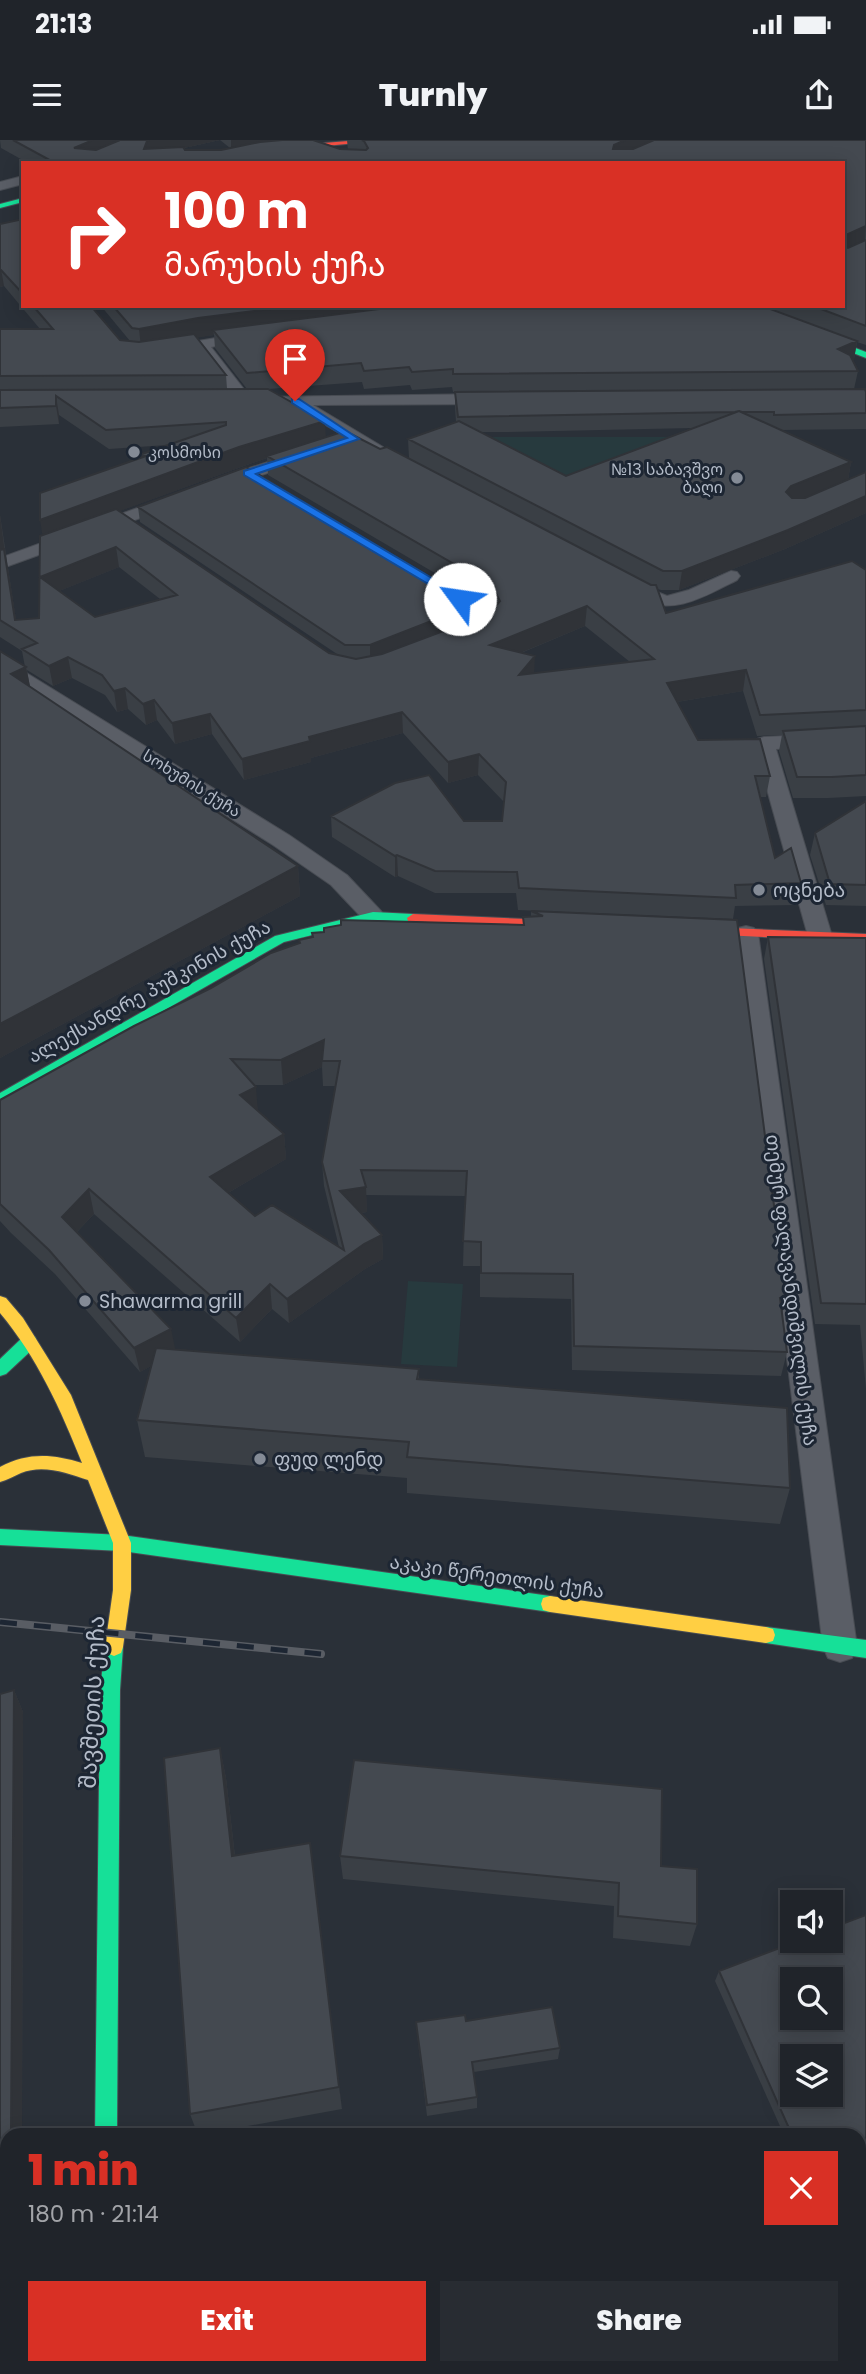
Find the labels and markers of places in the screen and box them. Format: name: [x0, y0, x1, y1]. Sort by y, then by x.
pin: [265, 329, 325, 401]
place label: კოსმოსი: [148, 441, 221, 464]
marker: კოსმოსი: [126, 444, 142, 460]
place label: №13 საბავშვო ბაღი: [611, 458, 723, 499]
marker: №13 საბავშვო ბაღი: [729, 470, 745, 486]
place label: ოცნება: [773, 877, 845, 904]
marker: ოცნება: [751, 882, 767, 898]
place label: Shawarma grill: [99, 1288, 242, 1315]
marker: Shawarma grill: [77, 1293, 93, 1309]
place label: ფუდ ლენდ: [274, 1446, 383, 1473]
marker: ფუდ ლენდ: [252, 1451, 268, 1467]

